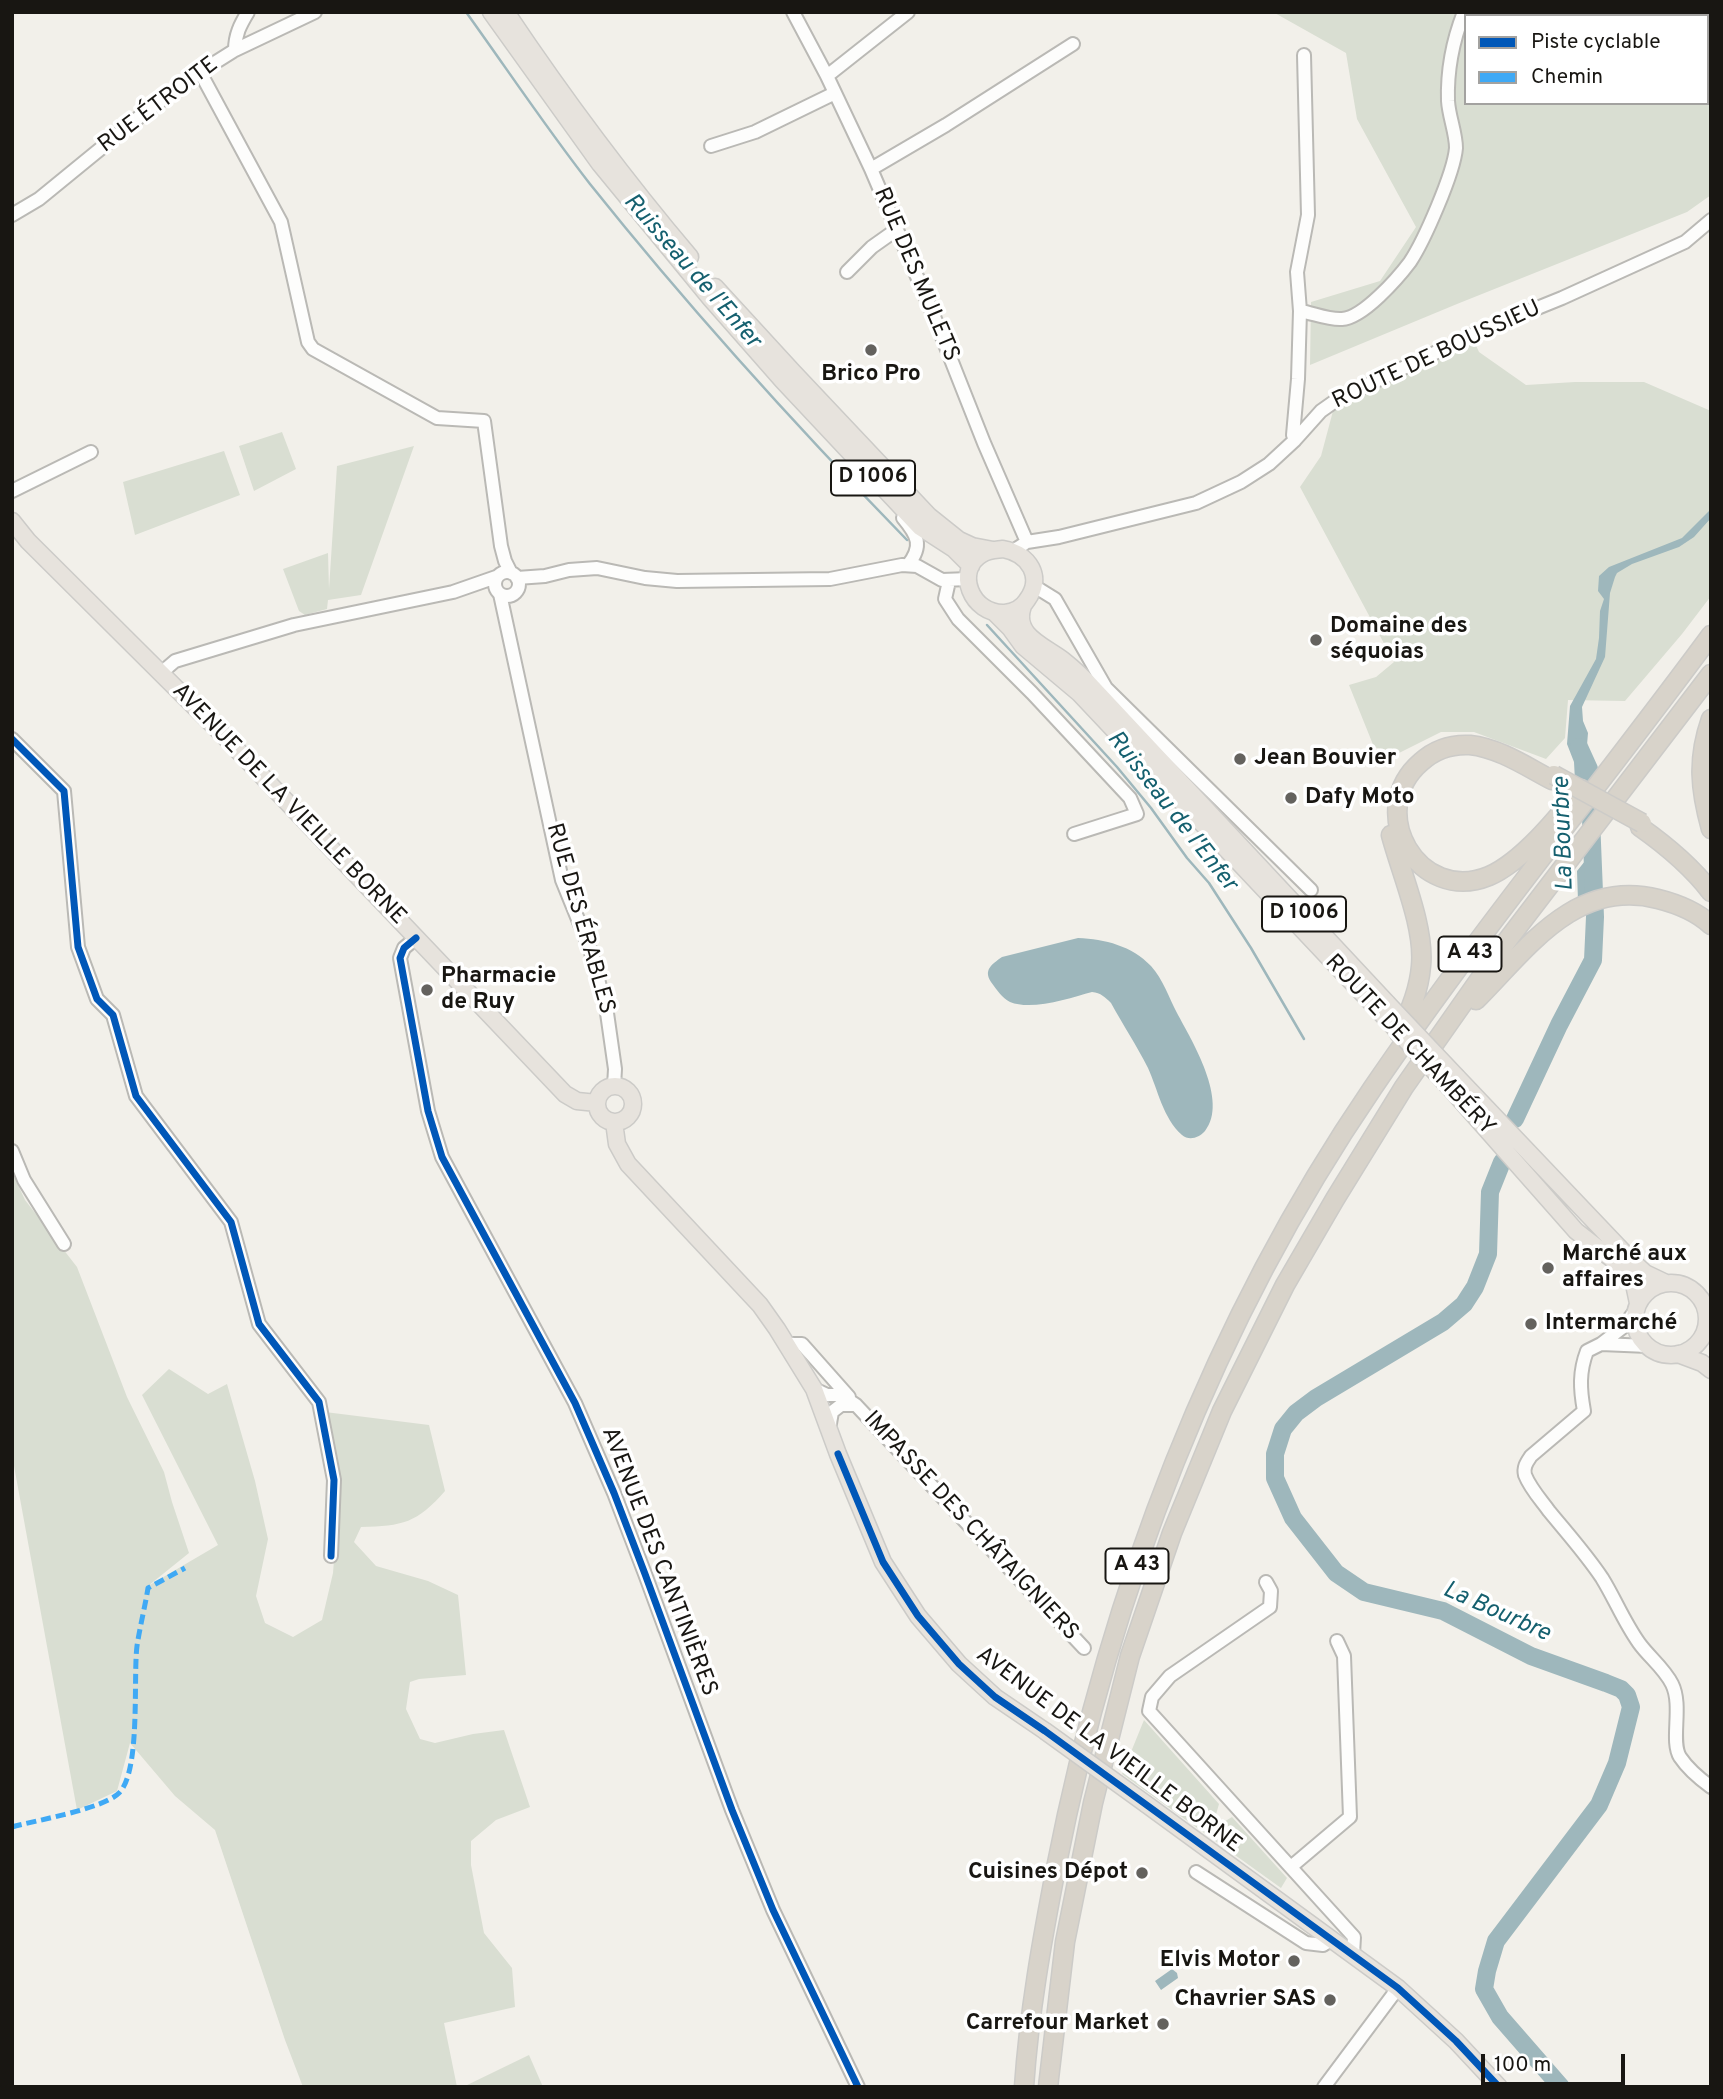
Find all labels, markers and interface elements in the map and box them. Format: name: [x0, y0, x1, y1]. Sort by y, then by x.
legend: [1464, 14, 1709, 105]
text: Piste cyclable: [1531, 29, 1661, 56]
street label: RUE ÉTROITE: [94, 52, 224, 160]
text: Chemin: [1531, 64, 1603, 91]
street label: RUE DES MULETS: [866, 184, 964, 366]
water label: Ruisseau de l'Enfer: [616, 189, 766, 355]
street label: ROUTE DE BOUSSIEU: [1329, 296, 1545, 416]
marker: Brico Pro: [863, 342, 879, 358]
place label: Brico Pro: [821, 361, 921, 389]
road number: D 1006: [831, 461, 915, 496]
place label: Domaine des séquoias: [1330, 613, 1468, 667]
marker: Domaine des séquoias: [1308, 632, 1324, 648]
street label: AVENUE DE LA VIEILLE BORNE: [165, 678, 411, 932]
water label: Ruisseau de l'Enfer: [1099, 726, 1243, 898]
place label: Jean Bouvier: [1254, 745, 1396, 773]
marker: Jean Bouvier: [1232, 751, 1248, 767]
water label: La Bourbre: [1549, 776, 1581, 892]
place label: Dafy Moto: [1305, 784, 1415, 812]
marker: Dafy Moto: [1283, 790, 1299, 806]
street label: RUE DES ÉRABLES: [539, 820, 619, 1018]
road number: D 1006: [1262, 897, 1346, 932]
road number: A 43: [1438, 936, 1502, 972]
street label: ROUTE DE CHAMBÉRY: [1318, 950, 1500, 1142]
place label: Pharmacie de Ruy: [441, 963, 556, 1017]
marker: Pharmacie de Ruy: [419, 982, 435, 998]
place label: Marché aux affaires: [1562, 1241, 1687, 1295]
marker: Marché aux affaires: [1540, 1260, 1556, 1276]
place label: Intermarché: [1545, 1310, 1677, 1338]
marker: Intermarché: [1523, 1316, 1539, 1332]
street label: IMPASSE DES CHÂTAIGNIERS: [856, 1407, 1084, 1647]
street label: AVENUE DES CANTINIÈRES: [594, 1424, 722, 1700]
road number: A 43: [1106, 1548, 1168, 1584]
water label: La Bourbre: [1438, 1577, 1554, 1649]
street label: AVENUE DE LA VIEILLE BORNE: [970, 1642, 1246, 1860]
place label: Cuisines Dépot: [968, 1859, 1128, 1887]
marker: Cuisines Dépot: [1134, 1865, 1150, 1881]
place label: Elvis Motor: [1160, 1947, 1280, 1975]
marker: Elvis Motor: [1286, 1953, 1302, 1969]
place label: Chavrier SAS: [1174, 1986, 1316, 2014]
marker: Chavrier SAS: [1322, 1992, 1338, 2008]
place label: Carrefour Market: [966, 2010, 1149, 2038]
marker: Carrefour Market: [1155, 2016, 1171, 2032]
scale bar: [1485, 2039, 1628, 2084]
text: 100 m: [1494, 2052, 1551, 2079]

